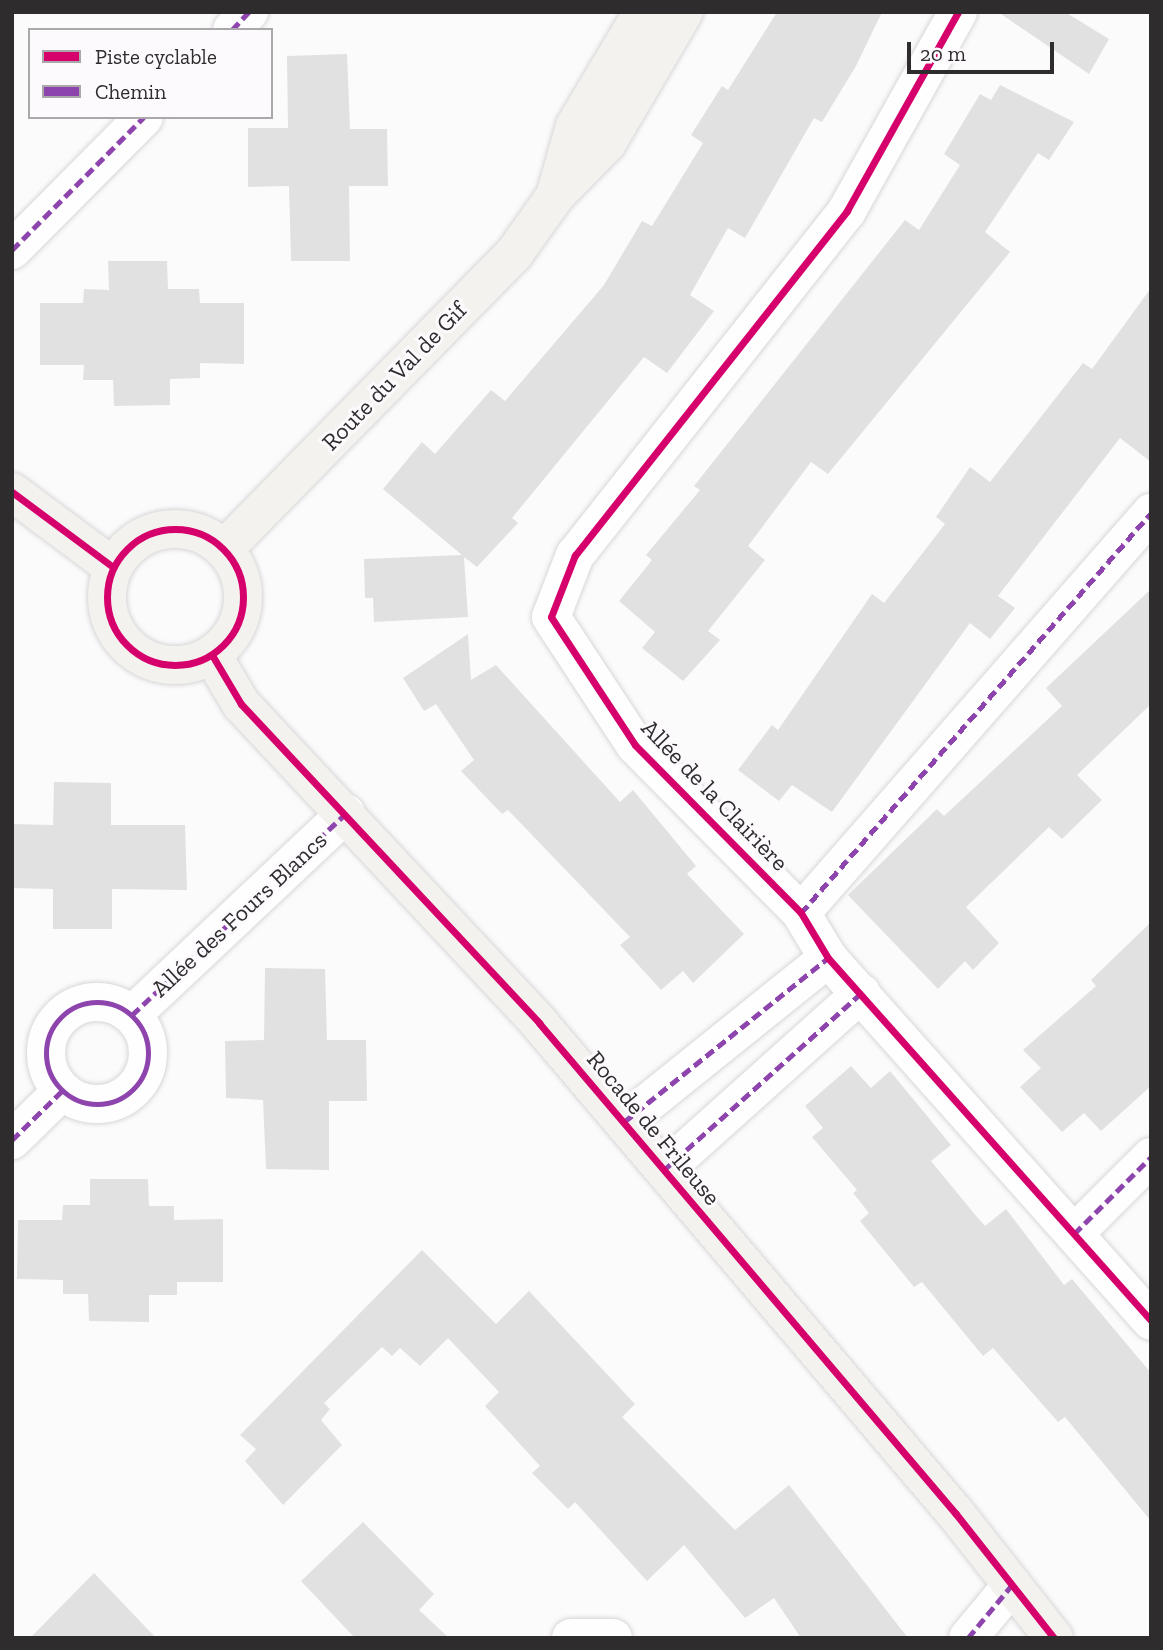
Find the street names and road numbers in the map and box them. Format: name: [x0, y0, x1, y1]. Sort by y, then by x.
street label: Route du Val de Gif: [315, 295, 473, 457]
street label: Allée de la Clairière: [635, 713, 795, 877]
street label: Allée des Fours Blancs: [145, 825, 333, 1003]
street label: Rocade de Frileuse: [581, 1045, 727, 1211]

